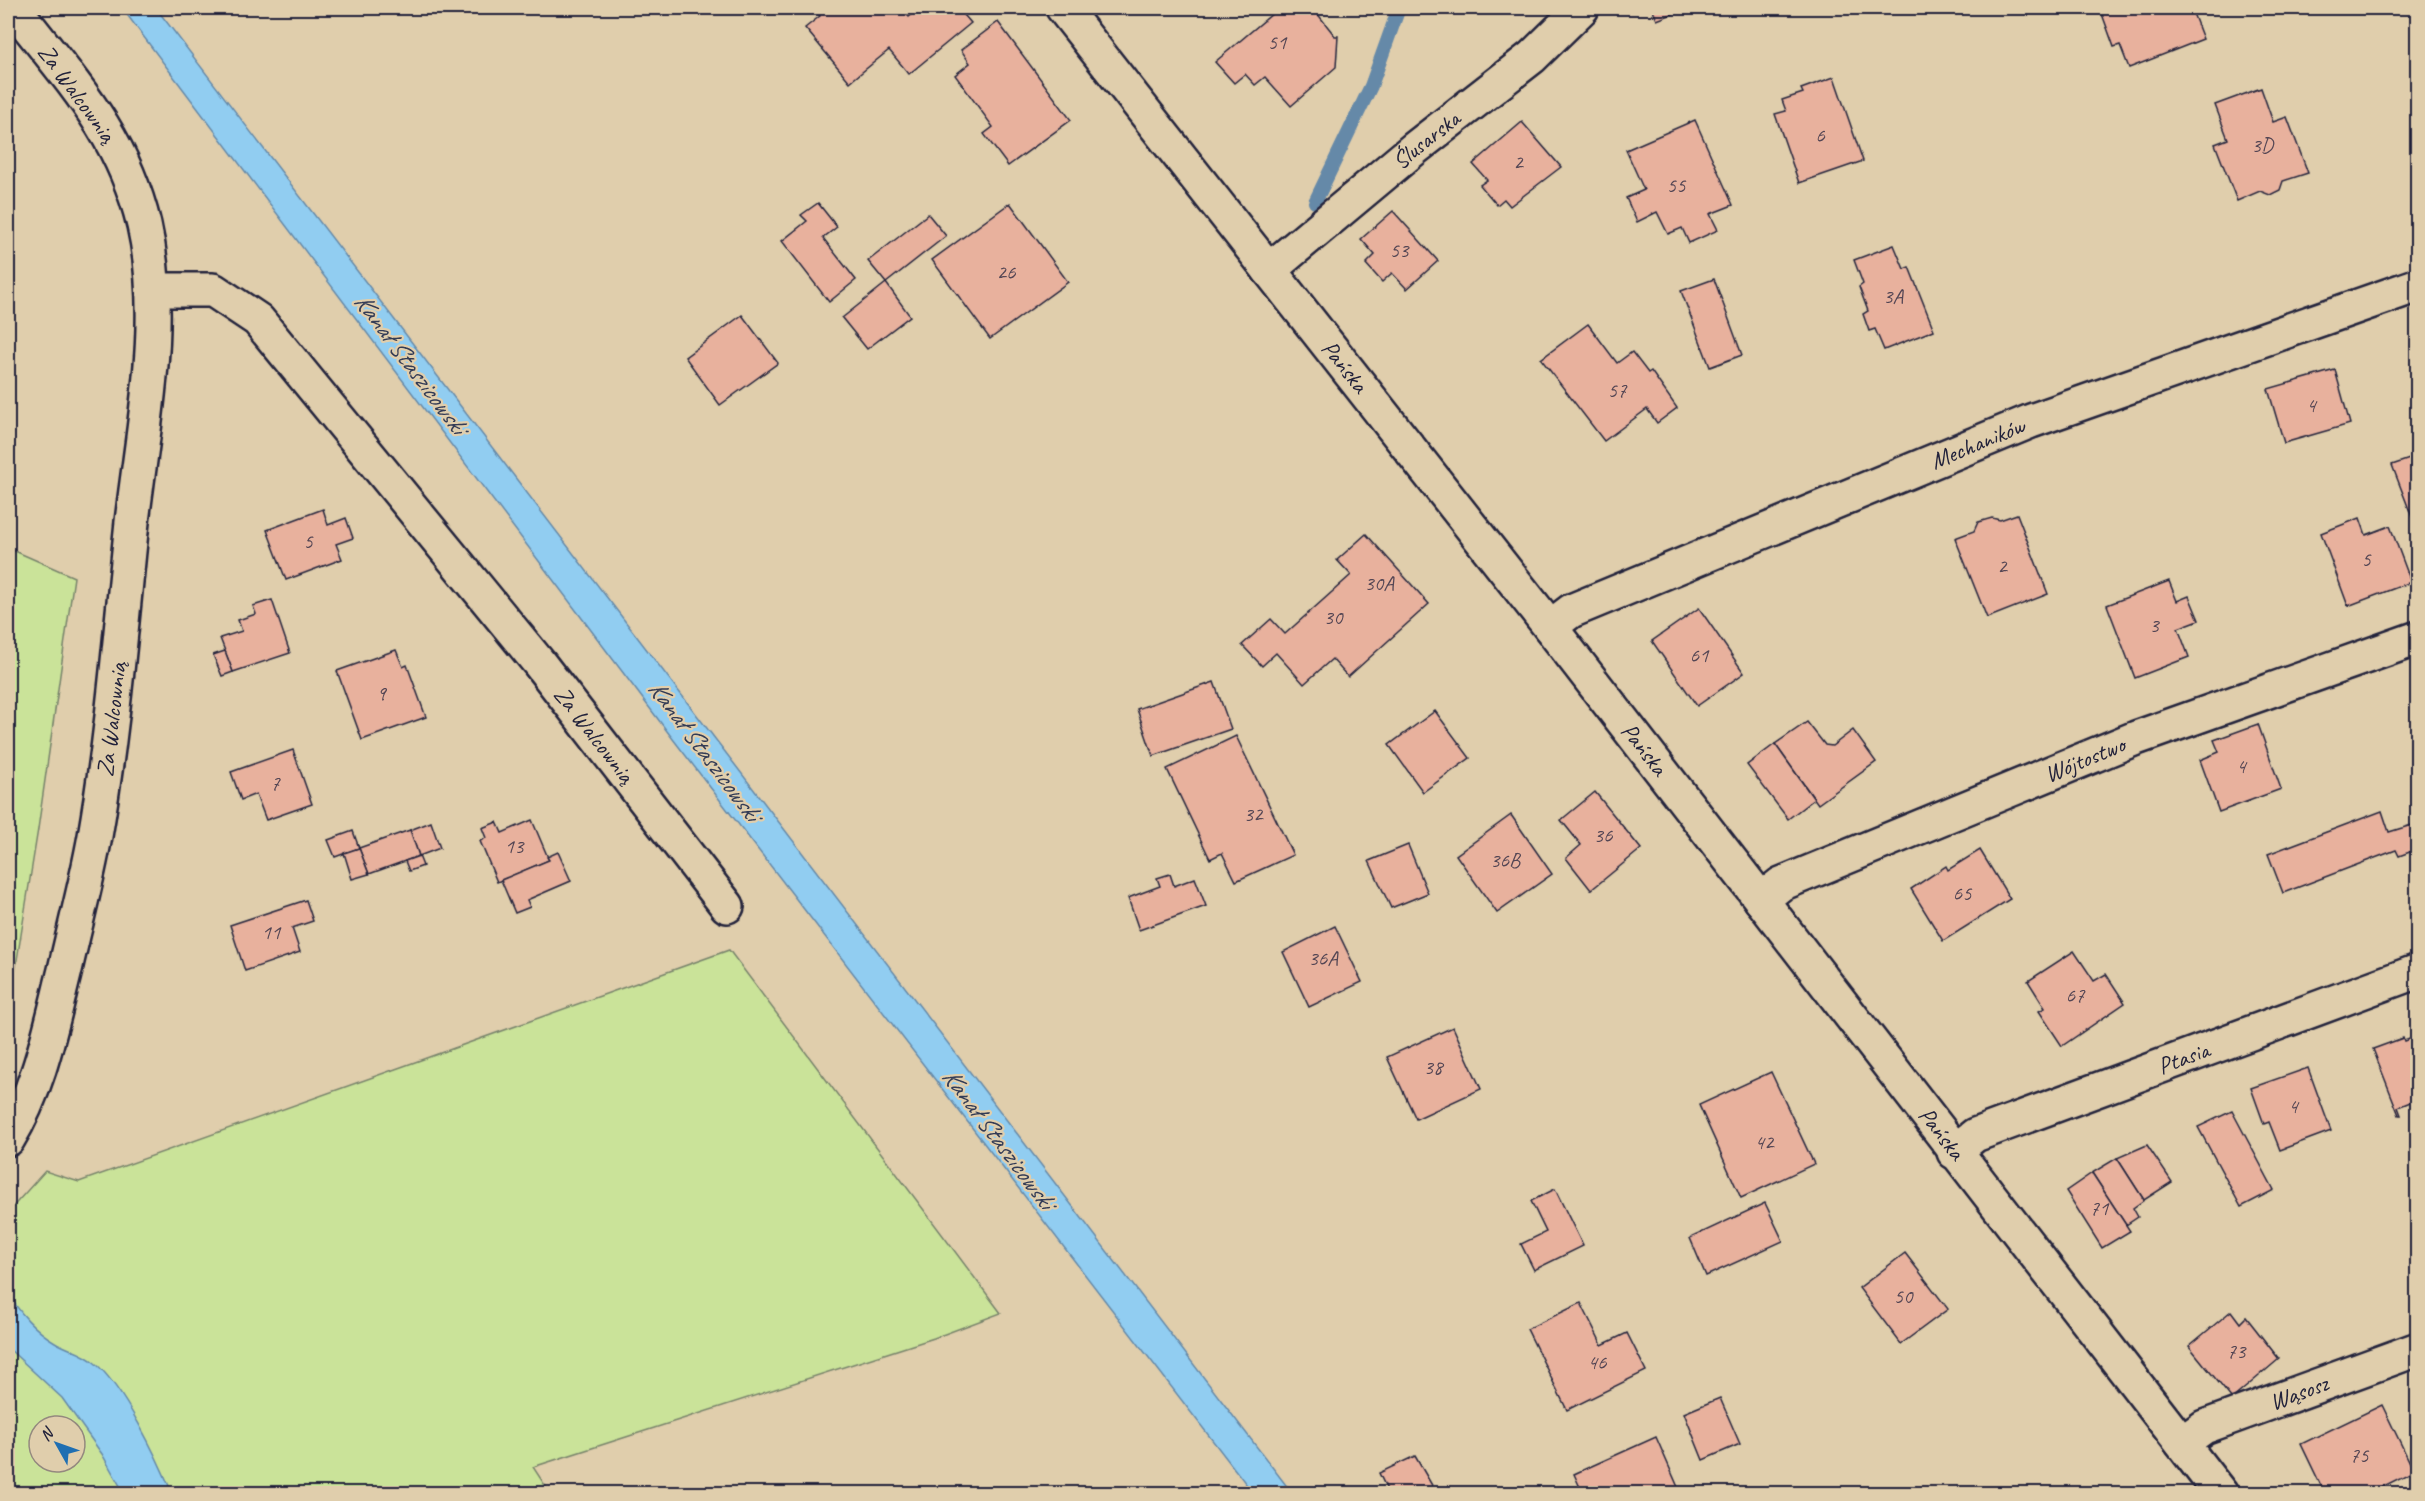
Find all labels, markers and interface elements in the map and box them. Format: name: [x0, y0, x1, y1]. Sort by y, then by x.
house number: 51: [1268, 29, 1288, 55]
street label: Za Walcownią: [31, 38, 124, 149]
street label: Ślusarska: [1386, 103, 1468, 176]
house number: 6: [1815, 122, 1825, 148]
house number: 3D: [2251, 132, 2275, 158]
house number: 2: [1513, 149, 1524, 175]
house number: 55: [1667, 172, 1687, 198]
house number: 53: [1390, 237, 1410, 263]
house number: 26: [997, 259, 1016, 285]
house number: 3A: [1883, 283, 1904, 309]
water label: Kanał Staszicowski: [347, 286, 478, 445]
street label: Pańska: [1315, 334, 1376, 400]
house number: 57: [1608, 377, 1628, 403]
house number: 4: [2306, 392, 2318, 418]
street label: Mechaników: [1926, 410, 2030, 476]
house number: 5: [303, 528, 314, 554]
house number: 5: [2361, 546, 2372, 572]
house number: 2: [1997, 553, 2008, 579]
house number: 30A: [1364, 570, 1395, 596]
house number: 30: [1324, 604, 1344, 630]
house number: 3: [2149, 612, 2160, 638]
house number: 61: [1690, 642, 1710, 668]
street label: Za Walcownią: [89, 660, 133, 778]
water label: Kanał Staszicowski: [641, 673, 772, 832]
house number: 9: [376, 680, 387, 706]
street label: Za Walcownią: [547, 680, 642, 790]
street label: Pańska: [1615, 717, 1675, 783]
street label: Wójtostwo: [2040, 728, 2132, 789]
house number: 4: [2236, 753, 2248, 779]
house number: 7: [270, 770, 281, 796]
house number: 32: [1244, 801, 1264, 827]
house number: 36: [1594, 822, 1613, 848]
house number: 13: [505, 833, 525, 859]
house number: 36B: [1490, 847, 1522, 873]
house number: 65: [1953, 880, 1973, 906]
house number: 11: [262, 919, 282, 945]
house number: 36A: [1308, 945, 1339, 971]
house number: 67: [2066, 982, 2086, 1008]
street label: Ptasia: [2153, 1034, 2215, 1081]
house number: 38: [1424, 1054, 1445, 1080]
water label: Kanał Staszicowski: [935, 1061, 1066, 1220]
house number: 4: [2288, 1093, 2300, 1119]
street label: Pańska: [1912, 1101, 1973, 1167]
house number: 42: [1755, 1129, 1775, 1155]
house number: 71: [2090, 1195, 2110, 1221]
house number: 50: [1894, 1283, 1914, 1309]
house number: 73: [2227, 1338, 2247, 1364]
house number: 46: [1588, 1349, 1607, 1375]
street label: Wąsosz: [2265, 1368, 2333, 1417]
north arrow: [27, 1414, 87, 1474]
text: N: [35, 1422, 59, 1445]
house number: 75: [2350, 1442, 2370, 1468]

